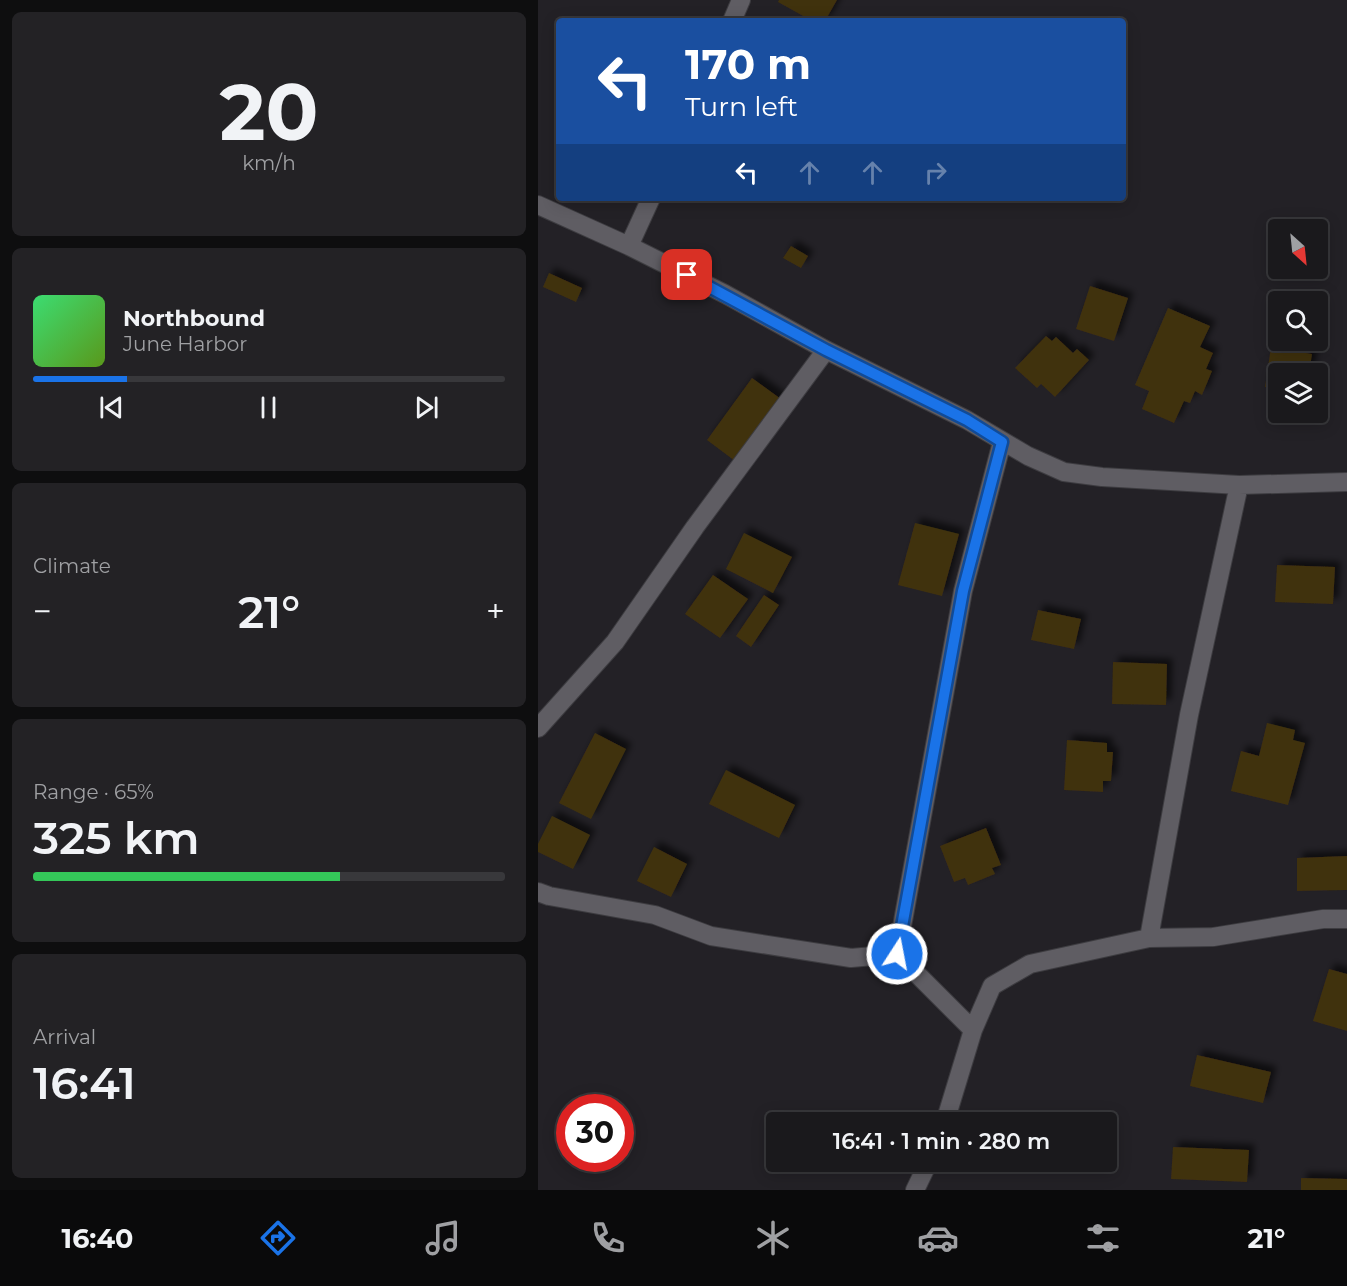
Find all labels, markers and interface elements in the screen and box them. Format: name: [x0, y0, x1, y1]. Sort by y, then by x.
text: 170 m: [685, 38, 811, 90]
icon: left: [586, 42, 664, 120]
text: 20: [220, 64, 318, 160]
text: Turn left: [685, 90, 798, 123]
text: km/h: [242, 151, 296, 175]
icon: left: [730, 156, 763, 189]
icon: ahead: [793, 156, 826, 189]
icon: ahead: [856, 156, 889, 189]
icon: right: [919, 156, 952, 189]
north arrow: [1268, 219, 1328, 279]
map controls: [1268, 219, 1328, 423]
pin: [661, 249, 712, 300]
icon: arrive: [670, 258, 703, 291]
button: search: [1268, 291, 1328, 351]
text: Northbound: [123, 305, 265, 332]
text: June Harbor: [123, 332, 247, 356]
button: layers: [1268, 363, 1328, 423]
icon: previous: [95, 391, 128, 424]
icon: pause: [252, 391, 285, 424]
icon: next: [410, 391, 443, 424]
text: Climate: [33, 554, 111, 578]
text: 21°: [238, 584, 300, 639]
text: −: [33, 591, 52, 631]
text: +: [486, 591, 505, 631]
text: Range · 65%: [33, 780, 154, 804]
text: 325 km: [33, 810, 200, 865]
position arrow: [865, 922, 929, 986]
text: Arrival: [33, 1025, 96, 1049]
text: 16:41: [33, 1055, 136, 1110]
speed limit sign: 30: [556, 1094, 634, 1172]
text: 16:41 · 1 min · 280 m: [833, 1128, 1050, 1155]
icon: directions: [257, 1217, 299, 1259]
icon: music: [422, 1217, 464, 1259]
icon: phone: [587, 1217, 629, 1259]
icon: climate: [752, 1217, 794, 1259]
icon: car: [917, 1217, 959, 1259]
icon: filters: [1082, 1217, 1124, 1259]
text: 16:40: [62, 1222, 133, 1255]
text: 21°: [1248, 1222, 1285, 1255]

